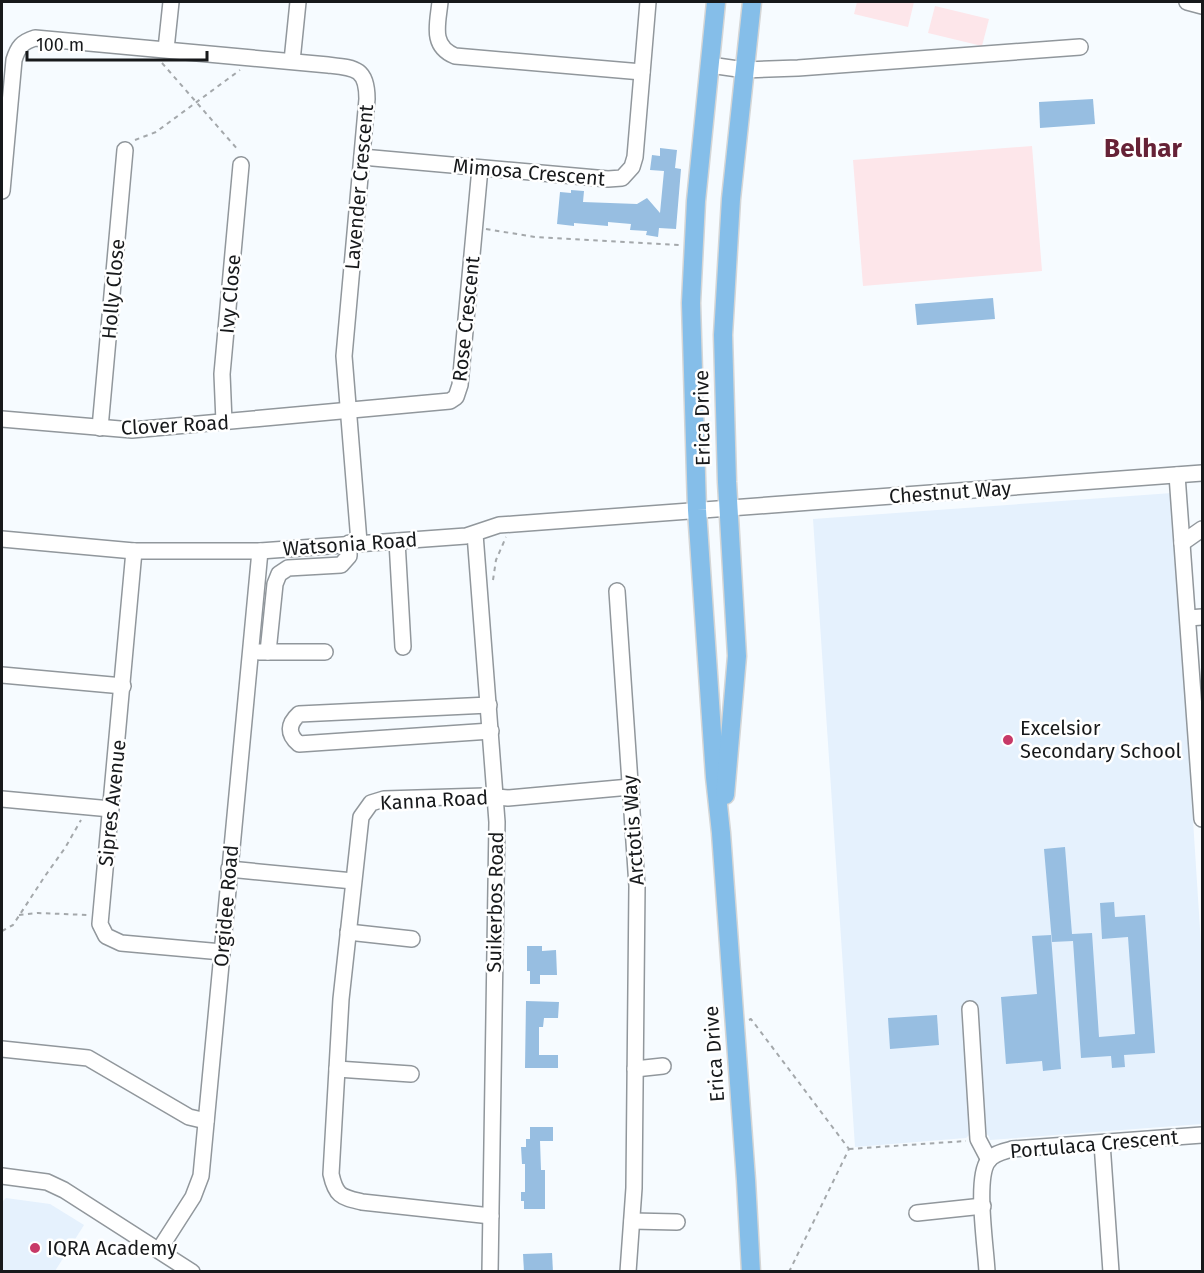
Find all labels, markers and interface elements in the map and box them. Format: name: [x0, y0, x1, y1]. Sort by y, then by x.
scale bar: [27, 24, 207, 62]
text: 100 m: [36, 34, 84, 56]
street label: Lavender Crescent: [340, 103, 378, 271]
district label: Belhar: [1104, 133, 1182, 164]
street label: Mimosa Crescent: [452, 153, 607, 191]
street label: Holly Close: [97, 238, 129, 340]
street label: Ivy Close: [215, 253, 245, 335]
street label: Rose Crescent: [447, 254, 485, 383]
street label: Erica Drive: [689, 370, 715, 466]
street label: Clover Road: [120, 410, 230, 440]
street label: Chestnut Way: [888, 476, 1012, 508]
street label: Watsonia Road: [282, 527, 418, 561]
place label: Excelsior Secondary School: [1020, 716, 1182, 763]
marker: Excelsior Secondary School: [1001, 733, 1015, 747]
street label: Sipres Avenue: [93, 738, 131, 868]
street label: Arctotis Way: [617, 774, 649, 886]
street label: Kanna Road: [379, 785, 489, 815]
street label: Suikerbos Road: [482, 831, 508, 973]
street label: Orgidee Road: [209, 844, 243, 968]
street label: Erica Drive: [699, 1005, 729, 1103]
street label: Portulaca Crescent: [1009, 1125, 1180, 1163]
place label: IQRA Academy: [47, 1236, 177, 1260]
marker: IQRA Academy: [28, 1241, 42, 1255]

